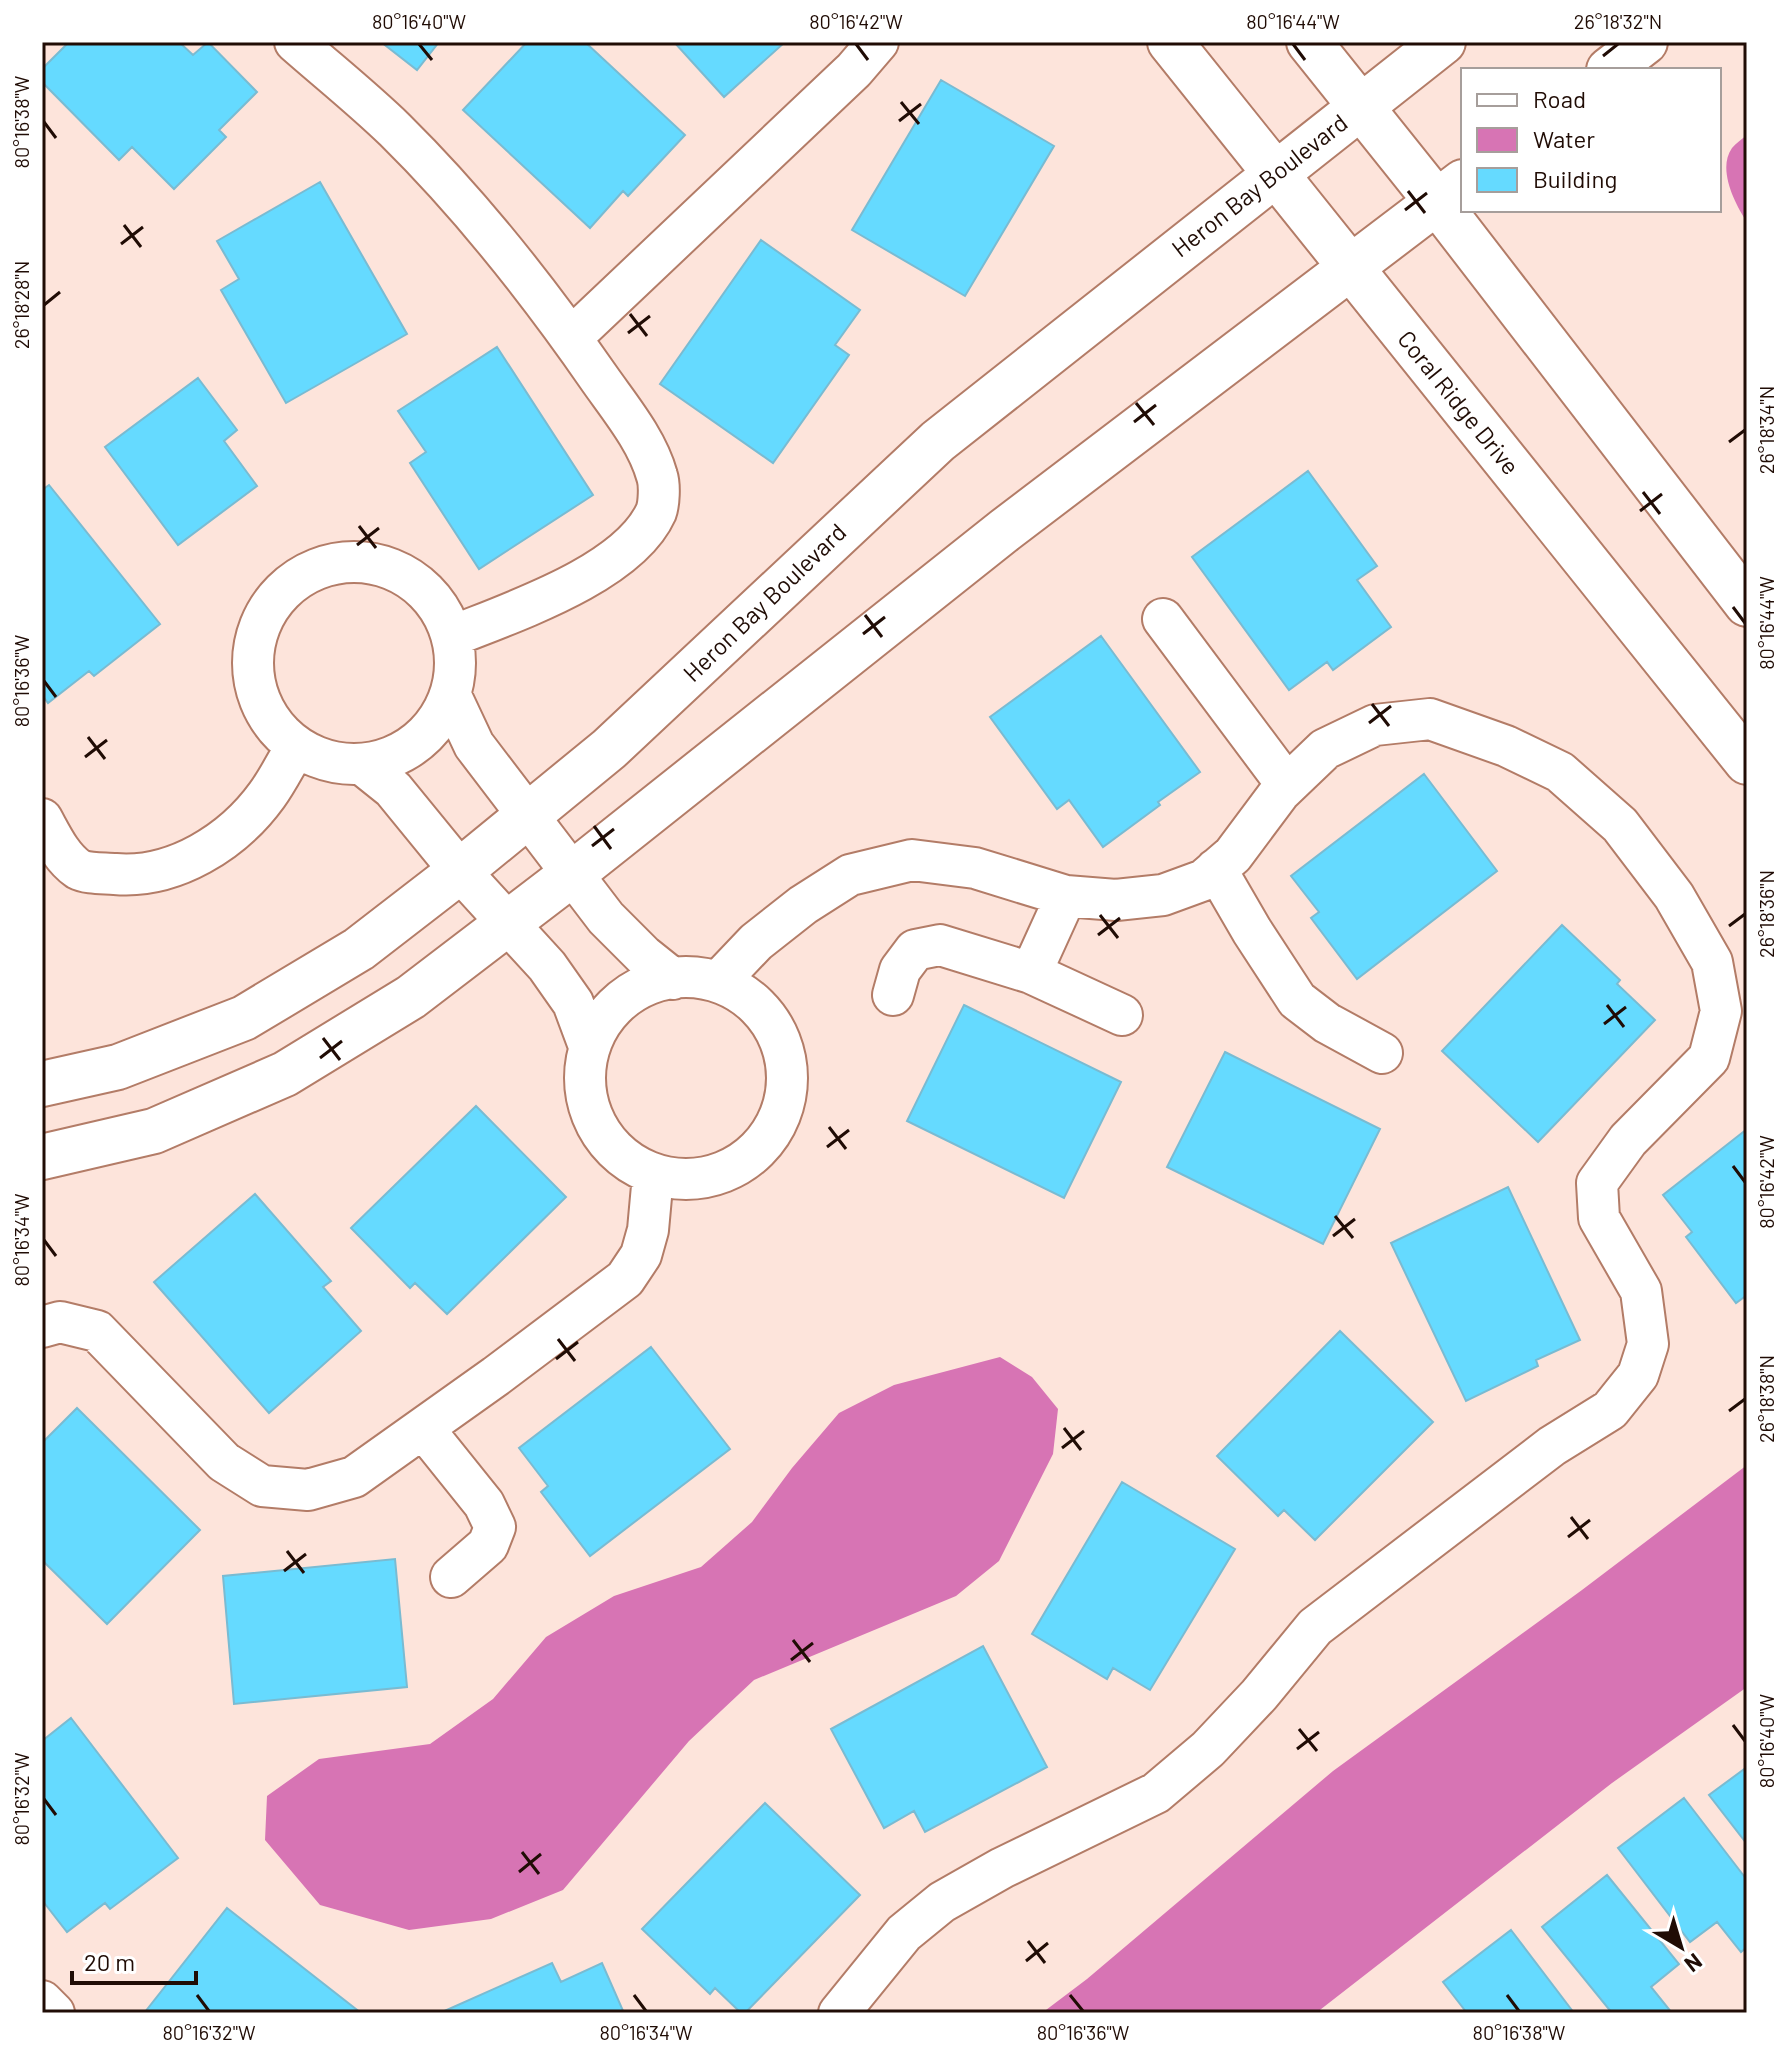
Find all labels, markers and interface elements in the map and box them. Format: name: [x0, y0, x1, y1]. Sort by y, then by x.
text: 80°16'40"W: [372, 9, 467, 33]
text: 80°16'42"W: [809, 9, 903, 33]
text: 80°16'44"W: [1246, 9, 1340, 33]
text: 26°18'32"N: [1574, 9, 1662, 33]
legend: [1461, 68, 1721, 212]
text: 80°16'38"W: [9, 75, 33, 168]
text: Road: [1533, 84, 1586, 113]
street label: Heron Bay Boulevard: [1165, 107, 1353, 262]
text: Water: [1533, 124, 1595, 153]
text: Building: [1533, 164, 1617, 193]
text: 26°18'28"N: [9, 261, 33, 349]
street label: Coral Ridge Drive: [1392, 324, 1526, 480]
text: 26°18'34"N: [1754, 386, 1778, 474]
street label: Heron Bay Boulevard: [677, 517, 851, 687]
text: 80°16'44"W: [1754, 576, 1778, 670]
text: 80°16'36"W: [9, 634, 33, 727]
text: 26°18'36"N: [1754, 870, 1778, 958]
text: 80°16'42"W: [1754, 1135, 1778, 1229]
text: 80°16'34"W: [9, 1193, 33, 1287]
text: 26°18'38"N: [1754, 1355, 1778, 1443]
text: 80°16'40"W: [1754, 1693, 1778, 1788]
text: 80°16'32"W: [9, 1752, 33, 1846]
north arrow: [1641, 1907, 1721, 1987]
scale bar: [72, 1935, 196, 1985]
text: 20 m: [84, 1947, 135, 1976]
text: N: [1680, 1949, 1708, 1978]
text: 80°16'32"W: [162, 2020, 256, 2044]
text: 80°16'34"W: [599, 2020, 693, 2044]
text: 80°16'36"W: [1037, 2020, 1130, 2044]
text: 80°16'38"W: [1473, 2020, 1566, 2044]

